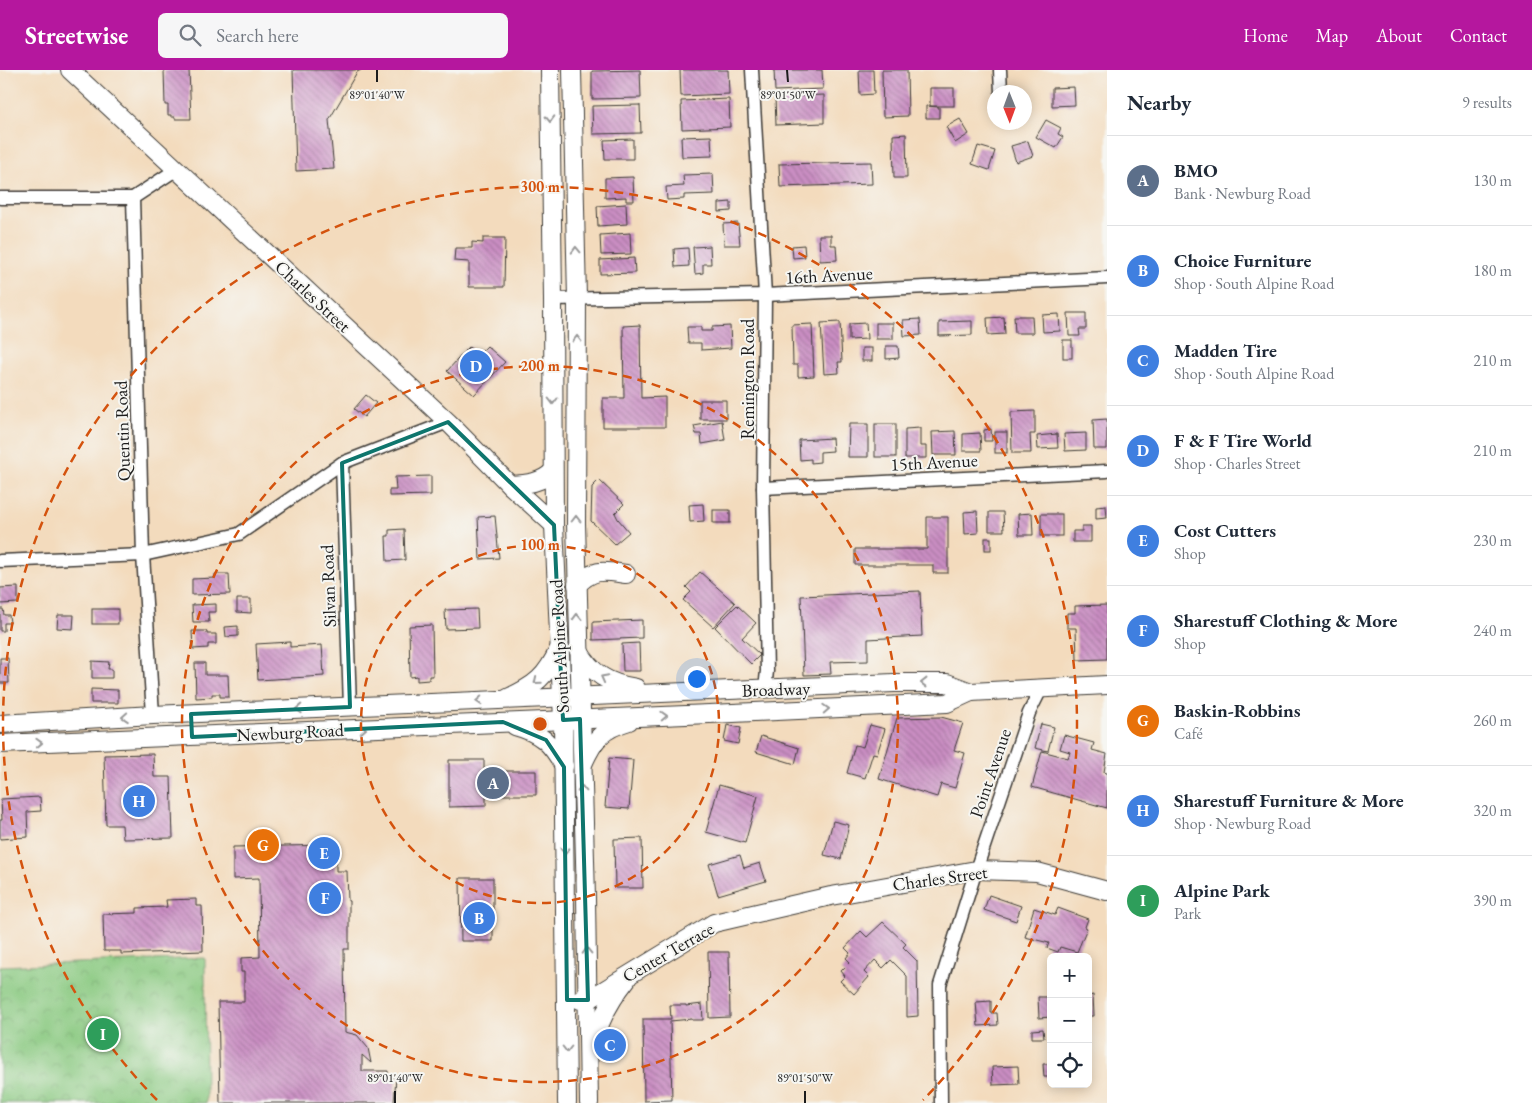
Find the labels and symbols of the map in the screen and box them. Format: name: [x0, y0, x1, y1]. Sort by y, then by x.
north arrow: [987, 85, 1032, 130]
text: 89°01'40"W: [349, 87, 406, 103]
text: 89°01'50"W: [760, 87, 817, 103]
one-way arrow: [545, 115, 555, 123]
text: 300 m: [520, 177, 560, 196]
one-way arrow: [570, 246, 581, 254]
street label: Charles Street: [270, 255, 356, 337]
street label: 16th Avenue: [785, 261, 873, 289]
street label: Remington Road: [736, 318, 759, 439]
one-way arrow: [572, 334, 582, 342]
pin: D: [460, 347, 492, 385]
text: 200 m: [520, 356, 560, 375]
street label: Quentin Road: [109, 379, 135, 482]
one-way arrow: [548, 397, 558, 405]
street label: 15th Avenue: [890, 448, 978, 476]
one-way arrow: [571, 514, 581, 522]
text: 100 m: [520, 535, 560, 554]
street label: Silvan Road: [315, 543, 341, 628]
street label: South Alpine Road: [544, 578, 574, 713]
one-way arrow: [572, 613, 583, 621]
your location: [684, 666, 710, 692]
one-way arrow: [601, 674, 610, 684]
one-way arrow: [534, 675, 543, 683]
street label: Broadway: [741, 676, 811, 702]
one-way arrow: [920, 678, 928, 688]
one-way arrow: [475, 696, 483, 707]
one-way arrow: [822, 703, 830, 714]
one-way arrow: [295, 704, 303, 715]
one-way arrow: [121, 711, 129, 722]
one-way arrow: [660, 711, 668, 721]
centre of rings: [531, 715, 549, 733]
street label: Newburg Road: [236, 718, 345, 746]
one-way arrow: [360, 724, 367, 734]
street label: Point Avenue: [964, 725, 1016, 821]
one-way arrow: [36, 738, 43, 748]
pin: A: [477, 764, 509, 802]
pin: H: [123, 782, 155, 820]
one-way arrow: [577, 784, 588, 792]
pin: G: [247, 826, 279, 864]
pin: E: [308, 834, 340, 872]
one-way arrow: [560, 847, 570, 855]
street label: Charles Street: [891, 860, 989, 896]
pin: F: [309, 879, 341, 917]
pin: B: [463, 899, 495, 937]
street label: Center Terrace: [618, 917, 718, 987]
one-way arrow: [582, 947, 592, 954]
pin: I: [87, 1015, 119, 1053]
pin: C: [594, 1026, 626, 1064]
one-way arrow: [562, 1045, 572, 1053]
text: 89°01'40"W: [367, 1070, 424, 1086]
text: 89°01'50"W: [777, 1070, 834, 1086]

